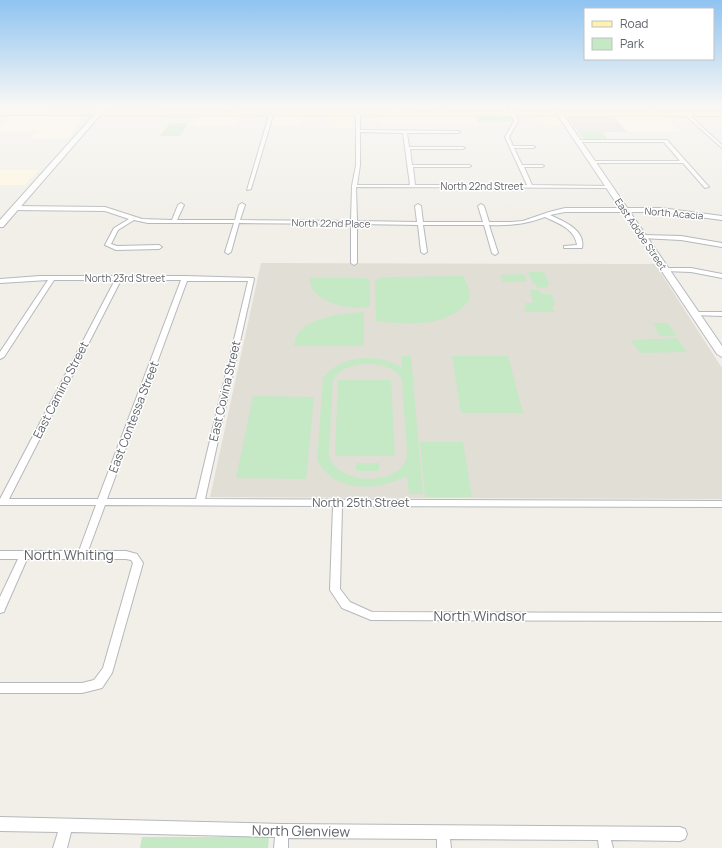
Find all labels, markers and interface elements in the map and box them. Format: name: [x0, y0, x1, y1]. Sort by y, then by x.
legend: [584, 8, 714, 60]
text: Road: [620, 15, 648, 32]
text: Park: [620, 35, 645, 52]
street label: North 22nd Street: [441, 179, 523, 193]
street label: East Adobe Street: [612, 195, 670, 273]
street label: North Acacia: [644, 203, 704, 223]
street label: North 22nd Place: [292, 215, 371, 231]
street label: North 23rd Street: [85, 271, 165, 285]
street label: East Camino Street: [29, 338, 93, 441]
street label: East Covina Street: [205, 339, 244, 443]
street label: East Contessa Street: [104, 358, 163, 475]
street label: North 25th Street: [312, 494, 410, 511]
street label: North Whiting: [24, 545, 114, 564]
street label: North Windsor: [434, 606, 526, 625]
street label: North Glenview: [252, 820, 350, 841]

